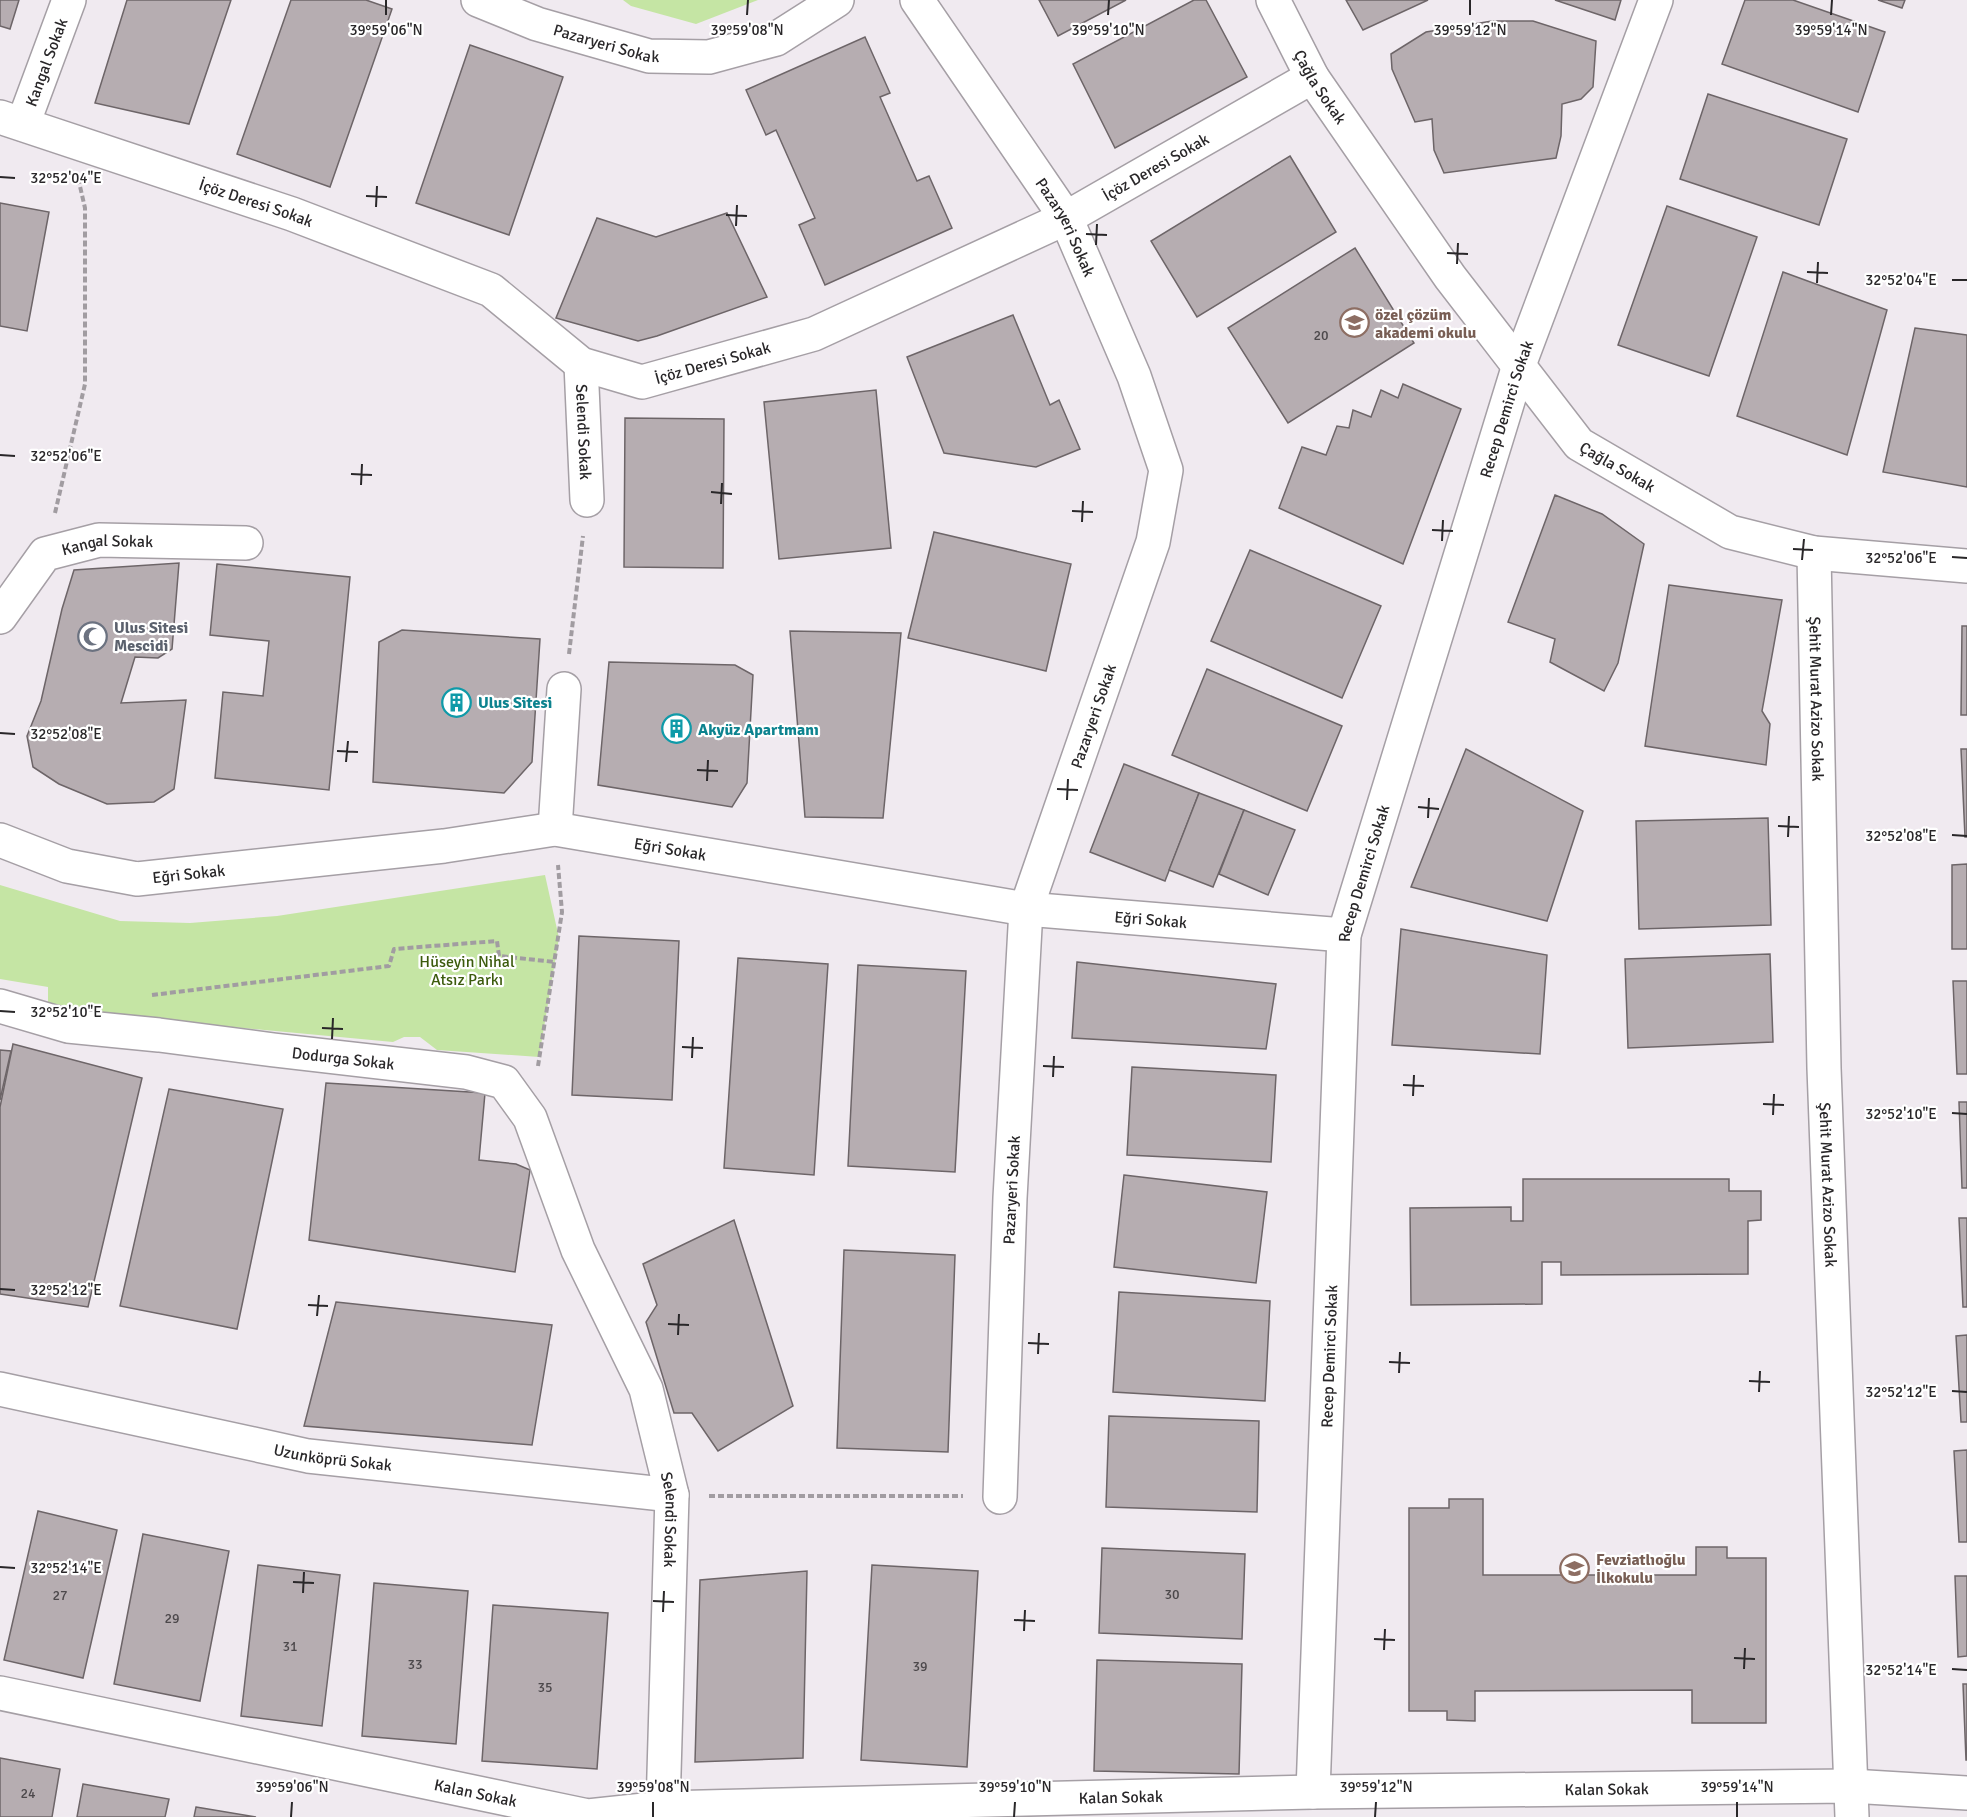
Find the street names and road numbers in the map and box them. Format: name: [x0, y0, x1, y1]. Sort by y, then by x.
street label: Kangal Sokak: [21, 16, 72, 109]
street label: Pazaryeri Sokak: [551, 20, 660, 67]
street label: Çağla Sokak: [1289, 47, 1350, 128]
street label: İçöz Deresi Sokak: [1099, 129, 1213, 206]
street label: Pazaryeri Sokak: [1031, 174, 1099, 280]
street label: İçöz Deresi Sokak: [196, 175, 316, 232]
street label: İçöz Deresi Sokak: [653, 338, 773, 389]
street label: Recep Demirci Sokak: [1476, 338, 1538, 480]
street label: Selendi Sokak: [571, 384, 595, 480]
street label: Çağla Sokak: [1576, 438, 1658, 497]
street label: Kangal Sokak: [59, 531, 153, 560]
street label: Şehit Murat Azizo Sokak: [1804, 616, 1827, 782]
street label: Pazaryeri Sokak: [1067, 662, 1121, 771]
street label: Recep Demirci Sokak: [1335, 802, 1394, 942]
street label: Eğri Sokak: [632, 834, 708, 866]
street label: Eğri Sokak: [151, 861, 226, 888]
street label: Eğri Sokak: [1114, 907, 1188, 933]
street label: Dodurga Sokak: [291, 1043, 396, 1075]
street label: Şehit Murat Azizo Sokak: [1814, 1102, 1840, 1268]
street label: Pazaryeri Sokak: [999, 1135, 1025, 1245]
street label: Recep Demirci Sokak: [1317, 1285, 1342, 1428]
street label: Uzunköprü Sokak: [272, 1440, 393, 1476]
street label: Selendi Sokak: [656, 1470, 681, 1568]
street label: Kalan Sokak: [432, 1775, 519, 1812]
street label: Kalan Sokak: [1564, 1779, 1649, 1800]
street label: Kalan Sokak: [1078, 1787, 1163, 1809]

